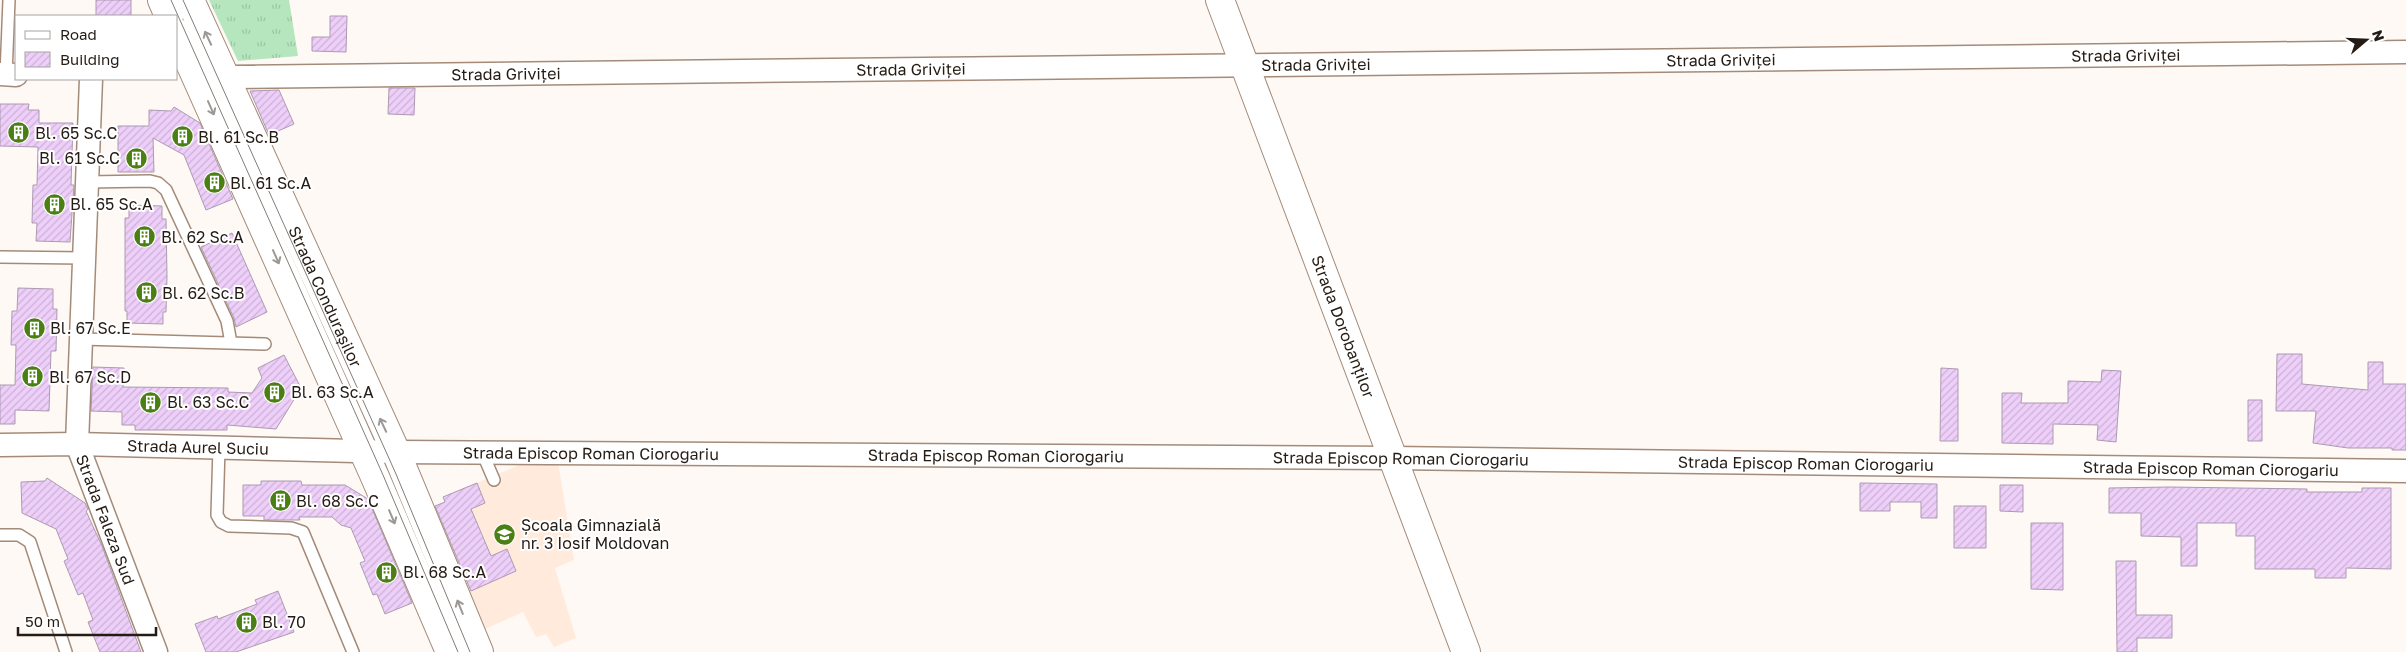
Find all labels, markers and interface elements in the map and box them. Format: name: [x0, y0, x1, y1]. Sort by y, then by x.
legend: [15, 15, 178, 80]
north arrow: [2341, 15, 2391, 65]
text: Road: [60, 25, 97, 43]
text: N: [2369, 28, 2389, 43]
one-way arrow: [203, 31, 212, 46]
street label: Strada Griviței: [2071, 45, 2181, 66]
street label: Strada Griviței: [1666, 49, 1776, 70]
text: Building: [60, 50, 120, 68]
street label: Strada Griviței: [1261, 54, 1371, 75]
street label: Strada Griviței: [856, 59, 966, 80]
street label: Strada Griviței: [451, 63, 561, 84]
one-way arrow: [206, 100, 216, 115]
building icon: Bl. 65 Sc.C: [7, 121, 31, 145]
place label: Bl. 65 Sc.C: [35, 123, 118, 143]
building icon: Bl. 61 Sc.B: [170, 125, 194, 149]
place label: Bl. 61 Sc.B: [198, 127, 279, 147]
building icon: Bl. 61 Sc.C: [124, 146, 148, 170]
place label: Bl. 61 Sc.C: [39, 148, 120, 168]
building icon: Bl. 61 Sc.A: [202, 171, 226, 195]
place label: Bl. 61 Sc.A: [230, 173, 311, 193]
building icon: Bl. 65 Sc.A: [42, 192, 66, 216]
place label: Bl. 65 Sc.A: [70, 194, 153, 214]
street label: Strada Condurașilor: [284, 223, 366, 370]
building icon: Bl. 62 Sc.A: [133, 225, 157, 249]
place label: Bl. 62 Sc.A: [161, 227, 244, 247]
one-way arrow: [272, 249, 281, 264]
street label: Strada Dorobanților: [1307, 252, 1379, 401]
building icon: Bl. 62 Sc.B: [134, 281, 158, 305]
place label: Bl. 62 Sc.B: [162, 283, 245, 303]
building icon: Bl. 67 Sc.E: [22, 316, 46, 340]
place label: Bl. 67 Sc.E: [50, 318, 131, 338]
building icon: Bl. 67 Sc.D: [21, 365, 45, 389]
place label: Bl. 67 Sc.D: [49, 367, 131, 387]
building icon: Bl. 63 Sc.A: [263, 380, 287, 404]
place label: Bl. 63 Sc.A: [291, 382, 374, 402]
building icon: Bl. 63 Sc.C: [139, 390, 163, 414]
place label: Bl. 63 Sc.C: [167, 392, 250, 412]
one-way arrow: [378, 418, 388, 433]
street label: Strada Aurel Suciu: [127, 435, 269, 459]
street label: Strada Episcop Roman Ciorogariu: [463, 442, 719, 464]
street label: Strada Episcop Roman Ciorogariu: [868, 445, 1124, 466]
street label: Strada Episcop Roman Ciorogariu: [1273, 447, 1529, 470]
street label: Strada Faleza Sud: [72, 451, 139, 587]
street label: Strada Episcop Roman Ciorogariu: [1678, 452, 1934, 475]
street label: Strada Episcop Roman Ciorogariu: [2083, 457, 2339, 480]
building icon: Bl. 68 Sc.C: [268, 489, 292, 513]
place label: Bl. 68 Sc.C: [296, 491, 379, 511]
one-way arrow: [388, 509, 397, 524]
place label: Școala Gimnazială nr. 3 Iosif Moldovan: [521, 515, 669, 553]
school or university icon: Școala Gimnazială nr. 3 Iosif Moldovan: [493, 522, 517, 546]
building icon: Bl. 68 Sc.A: [375, 560, 399, 584]
place label: Bl. 68 Sc.A: [403, 562, 486, 582]
one-way arrow: [455, 600, 465, 615]
scale bar: [18, 604, 155, 636]
building icon: Bl. 70: [234, 610, 258, 634]
text: 50 m: [25, 612, 60, 630]
place label: Bl. 70: [262, 612, 306, 632]

